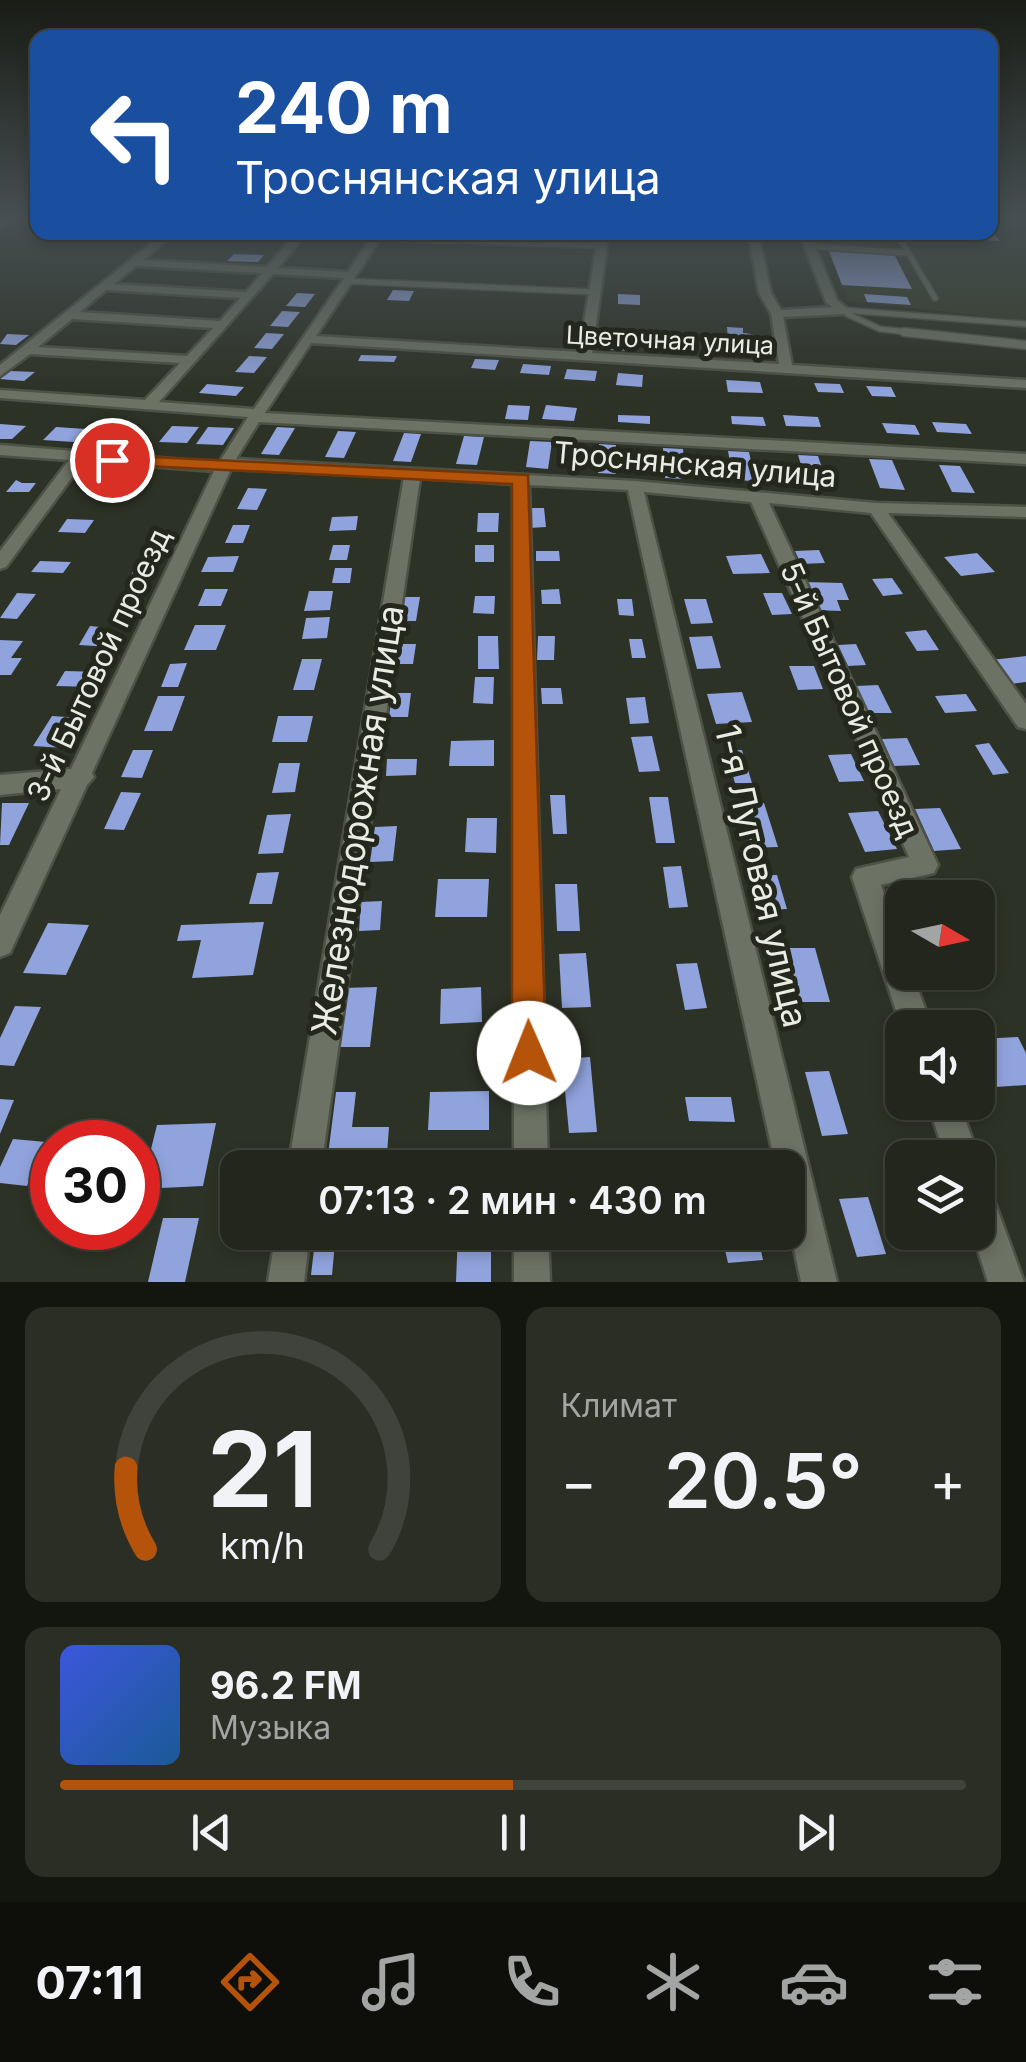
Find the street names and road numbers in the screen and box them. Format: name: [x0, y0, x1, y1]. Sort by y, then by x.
street label: Цветочная улица: [565, 320, 775, 360]
street label: Троснянская улица: [552, 434, 838, 494]
street label: 3-й Бытовой проезд: [19, 522, 177, 807]
street label: 5-й Бытовой проезд: [773, 556, 927, 843]
street label: Железнодорожная улица: [302, 602, 412, 1038]
street label: 1-я Луговая улица: [707, 720, 817, 1031]

